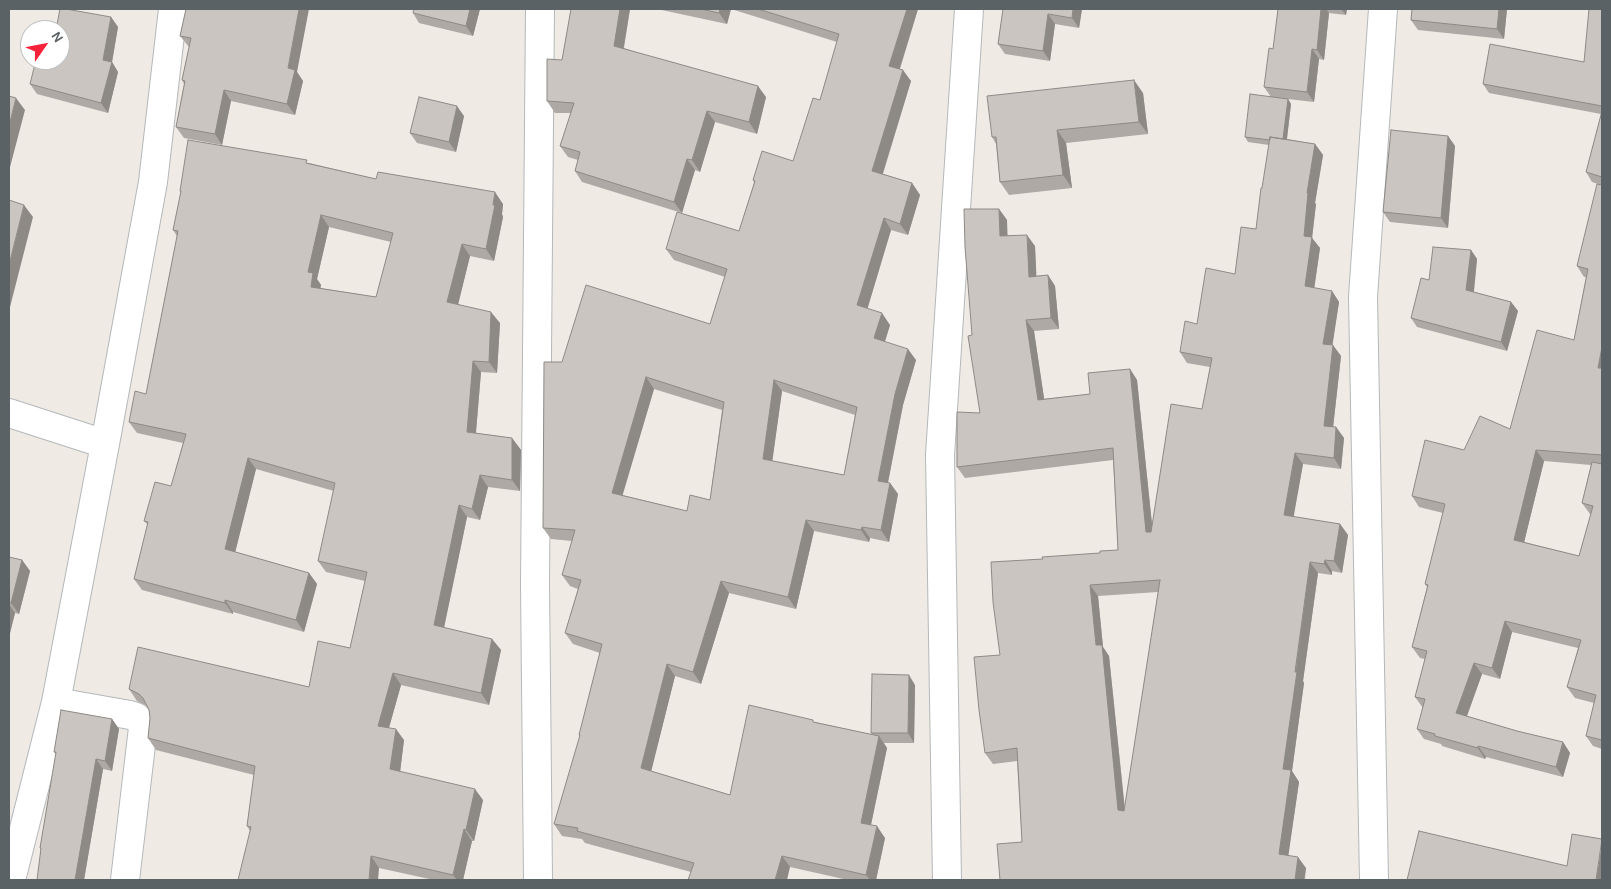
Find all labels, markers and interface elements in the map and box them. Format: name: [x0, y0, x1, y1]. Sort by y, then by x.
north arrow: [20, 20, 70, 70]
text: N: [47, 28, 67, 46]

